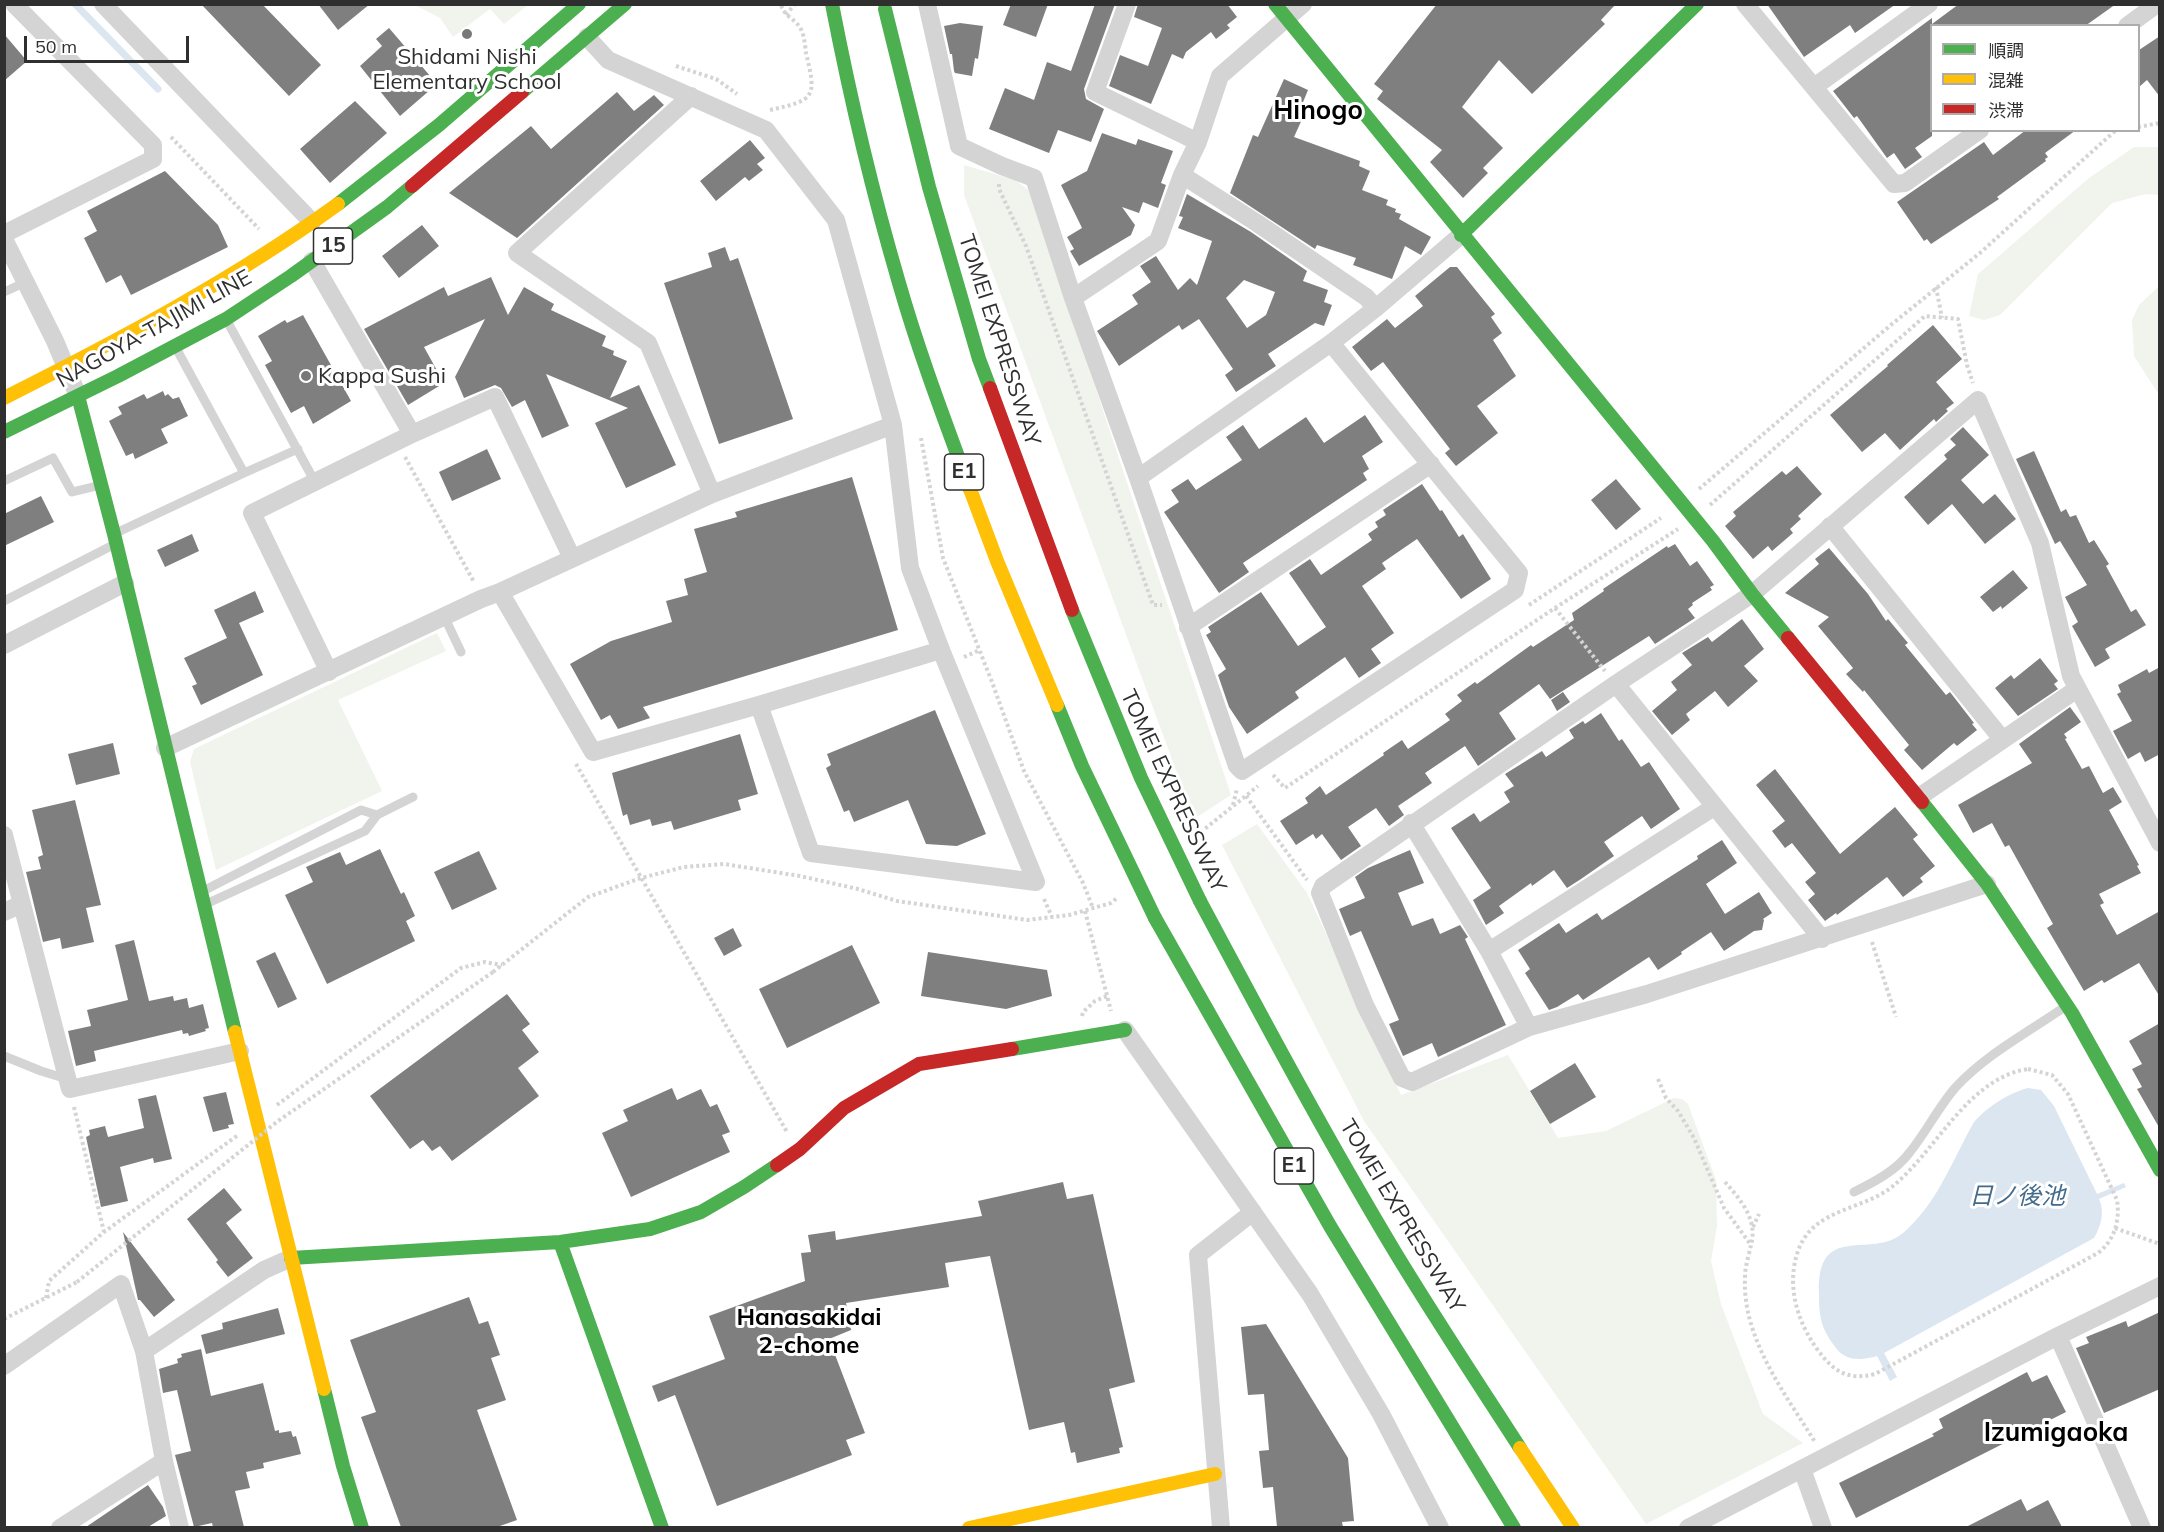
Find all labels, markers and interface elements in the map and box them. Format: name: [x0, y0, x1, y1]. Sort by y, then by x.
scale bar: [27, 24, 192, 62]
legend: [1930, 24, 2140, 132]
marker: Shidami Nishi Elementary School: [460, 27, 474, 41]
text: 50 m: [35, 35, 77, 58]
text: 順調: [1988, 39, 2024, 62]
place label: Shidami Nishi Elementary School: [372, 44, 562, 96]
text: 混雑: [1988, 69, 2024, 92]
district label: Hinogo: [1273, 95, 1363, 127]
text: 渋滞: [1988, 99, 2024, 122]
road number: 15: [314, 228, 352, 264]
street label: TOMEI EXPRESSWAY: [952, 231, 1046, 449]
street label: NAGOYA-TAJIMI LINE: [52, 264, 256, 394]
place label: Kappa Sushi: [318, 363, 446, 389]
marker: Kappa Sushi: [299, 369, 313, 383]
road number: E1: [944, 454, 984, 490]
street label: TOMEI EXPRESSWAY: [1114, 686, 1232, 896]
street label: TOMEI EXPRESSWAY: [1334, 1115, 1470, 1317]
road number: E1: [1274, 1148, 1314, 1184]
water label: 日ノ後池: [1969, 1183, 2065, 1211]
district label: Hanasakidai 2-chome: [736, 1304, 882, 1360]
district label: Izumigaoka: [1984, 1417, 2128, 1449]

